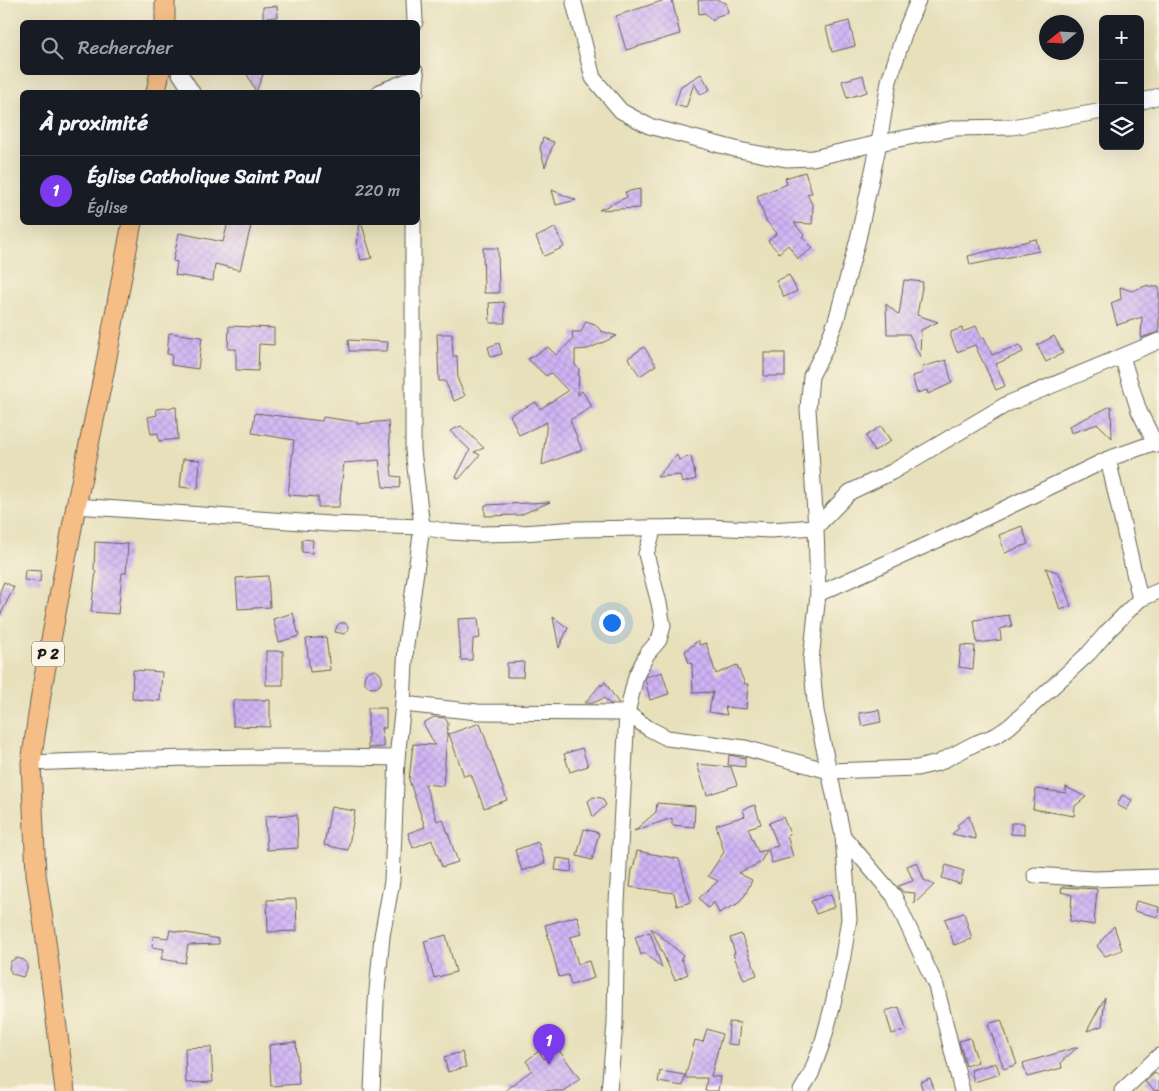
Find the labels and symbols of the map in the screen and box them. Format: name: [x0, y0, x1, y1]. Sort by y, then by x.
north arrow: [1039, 15, 1084, 60]
your location: [599, 610, 625, 636]
road number: P 2: [32, 642, 64, 666]
pin: 1: [533, 1024, 565, 1065]

